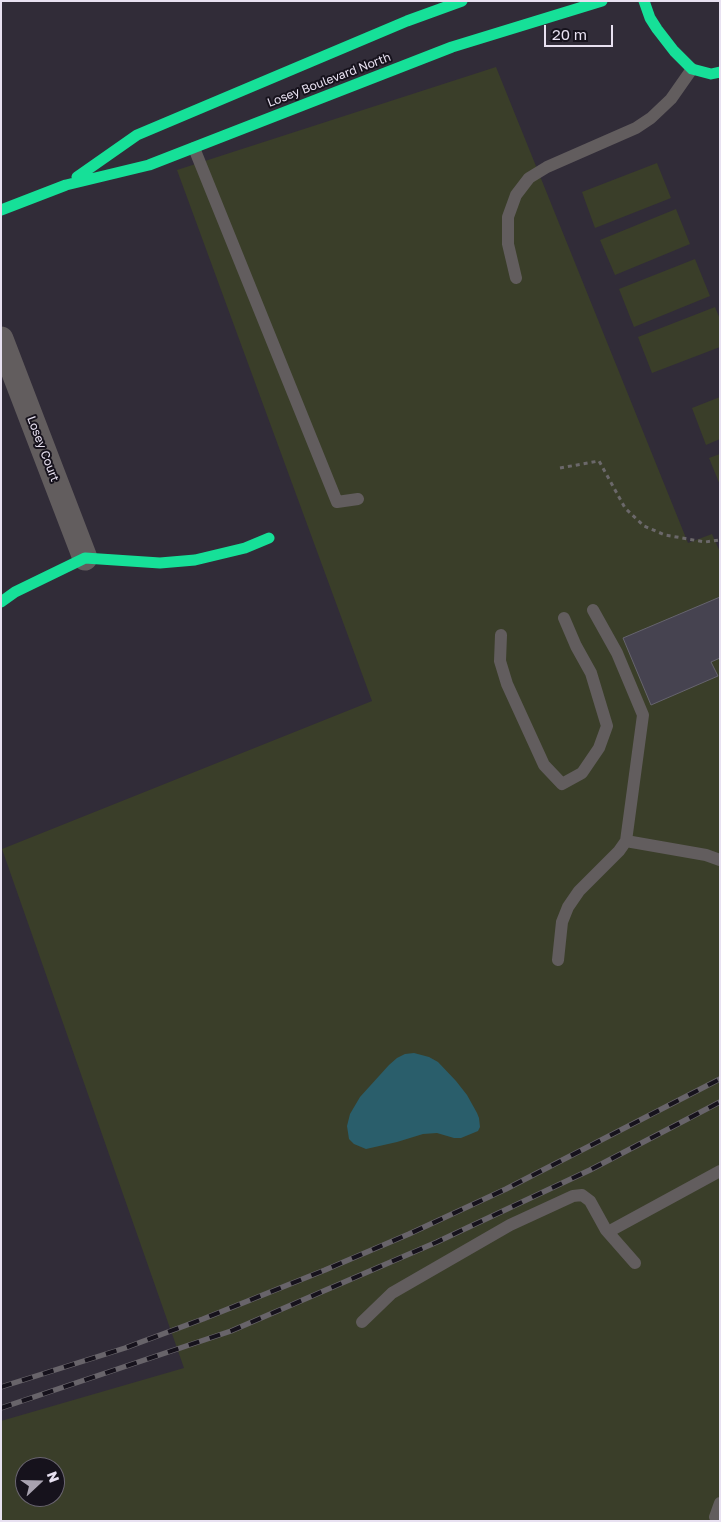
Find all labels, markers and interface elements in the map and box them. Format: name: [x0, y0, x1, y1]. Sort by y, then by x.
scale bar: [546, 15, 615, 47]
text: 20 m: [552, 25, 587, 43]
street label: Losey Boulevard North: [265, 50, 393, 110]
street label: Losey Court: [24, 414, 62, 484]
north arrow: [15, 1457, 65, 1507]
text: N: [44, 1469, 63, 1485]

